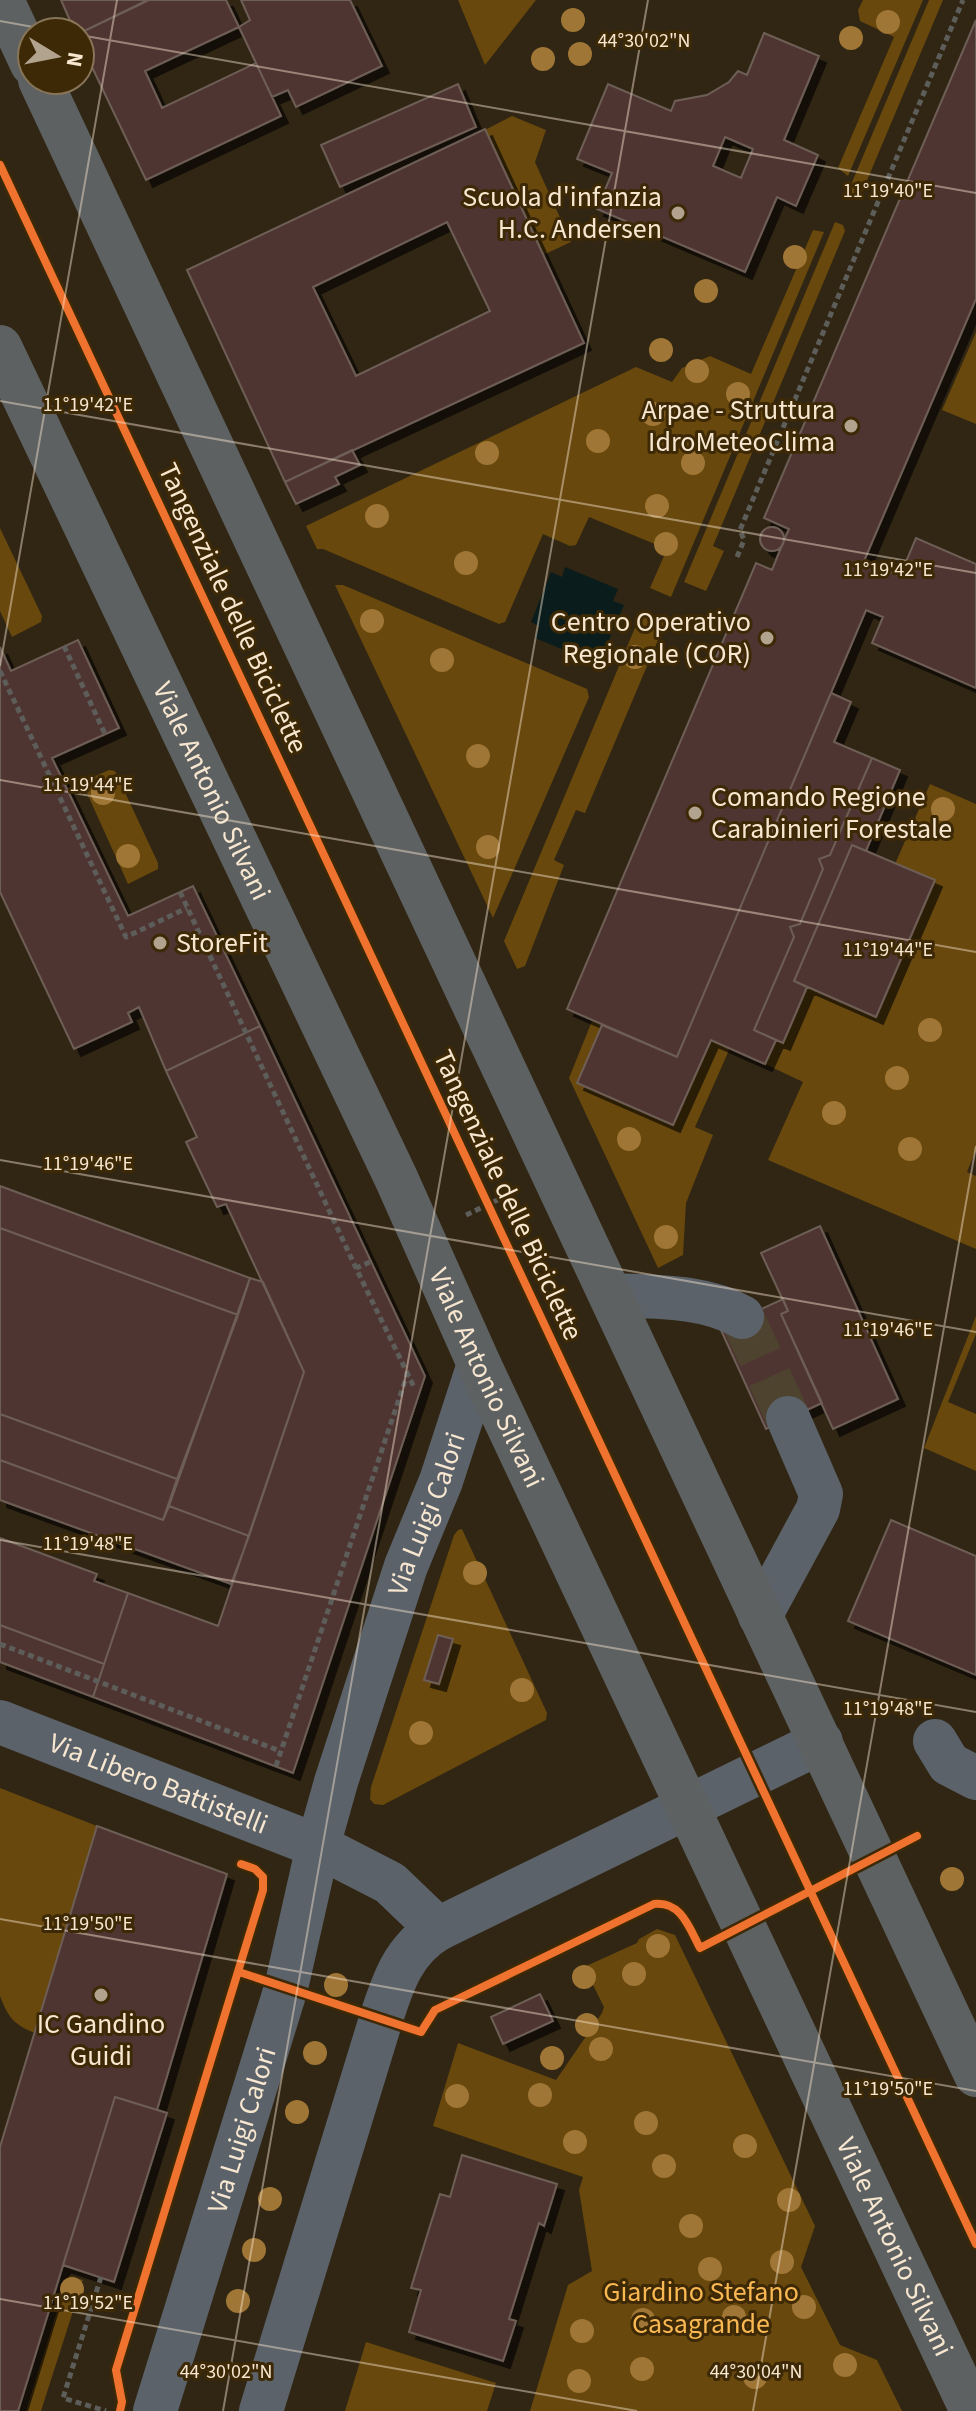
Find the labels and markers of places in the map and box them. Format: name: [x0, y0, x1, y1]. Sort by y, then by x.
place label: Scuola d'infanzia H.C. Andersen: [462, 177, 662, 249]
marker: Scuola d'infanzia H.C. Andersen: [669, 204, 687, 222]
place label: Arpae - Struttura IdroMeteoClima: [642, 390, 835, 462]
marker: Arpae - Struttura IdroMeteoClima: [842, 417, 860, 435]
place label: Centro Operativo Regionale (COR): [551, 602, 751, 674]
marker: Centro Operativo Regionale (COR): [758, 629, 776, 647]
place label: Comando Regione Carabinieri Forestale: [711, 777, 952, 849]
marker: Comando Regione Carabinieri Forestale: [686, 804, 704, 822]
place label: StoreFit: [176, 923, 269, 963]
marker: StoreFit: [151, 934, 169, 952]
marker: IC Gandino Guidi: [92, 1986, 110, 2004]
place label: IC Gandino Guidi: [37, 2004, 165, 2076]

